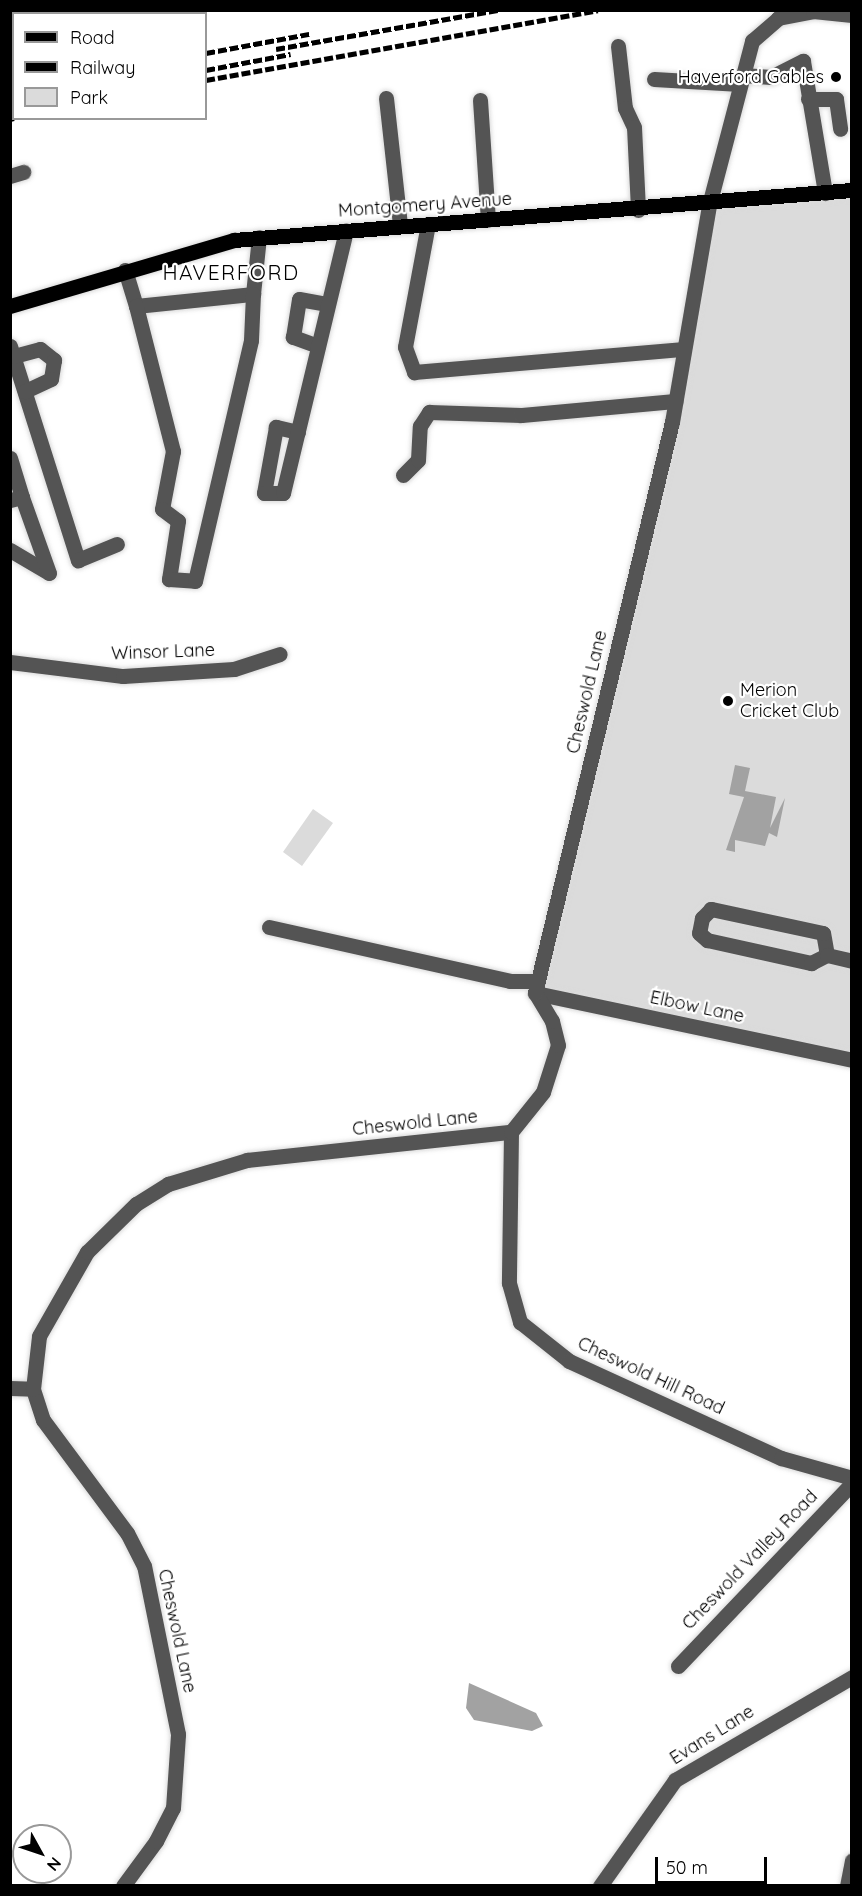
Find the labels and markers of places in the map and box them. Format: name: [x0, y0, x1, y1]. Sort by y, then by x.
place label: Haverford Gables: [678, 66, 824, 88]
marker: Haverford Gables: [829, 70, 843, 84]
place label: Merion Cricket Club: [740, 680, 839, 722]
marker: Merion Cricket Club: [721, 694, 735, 708]

